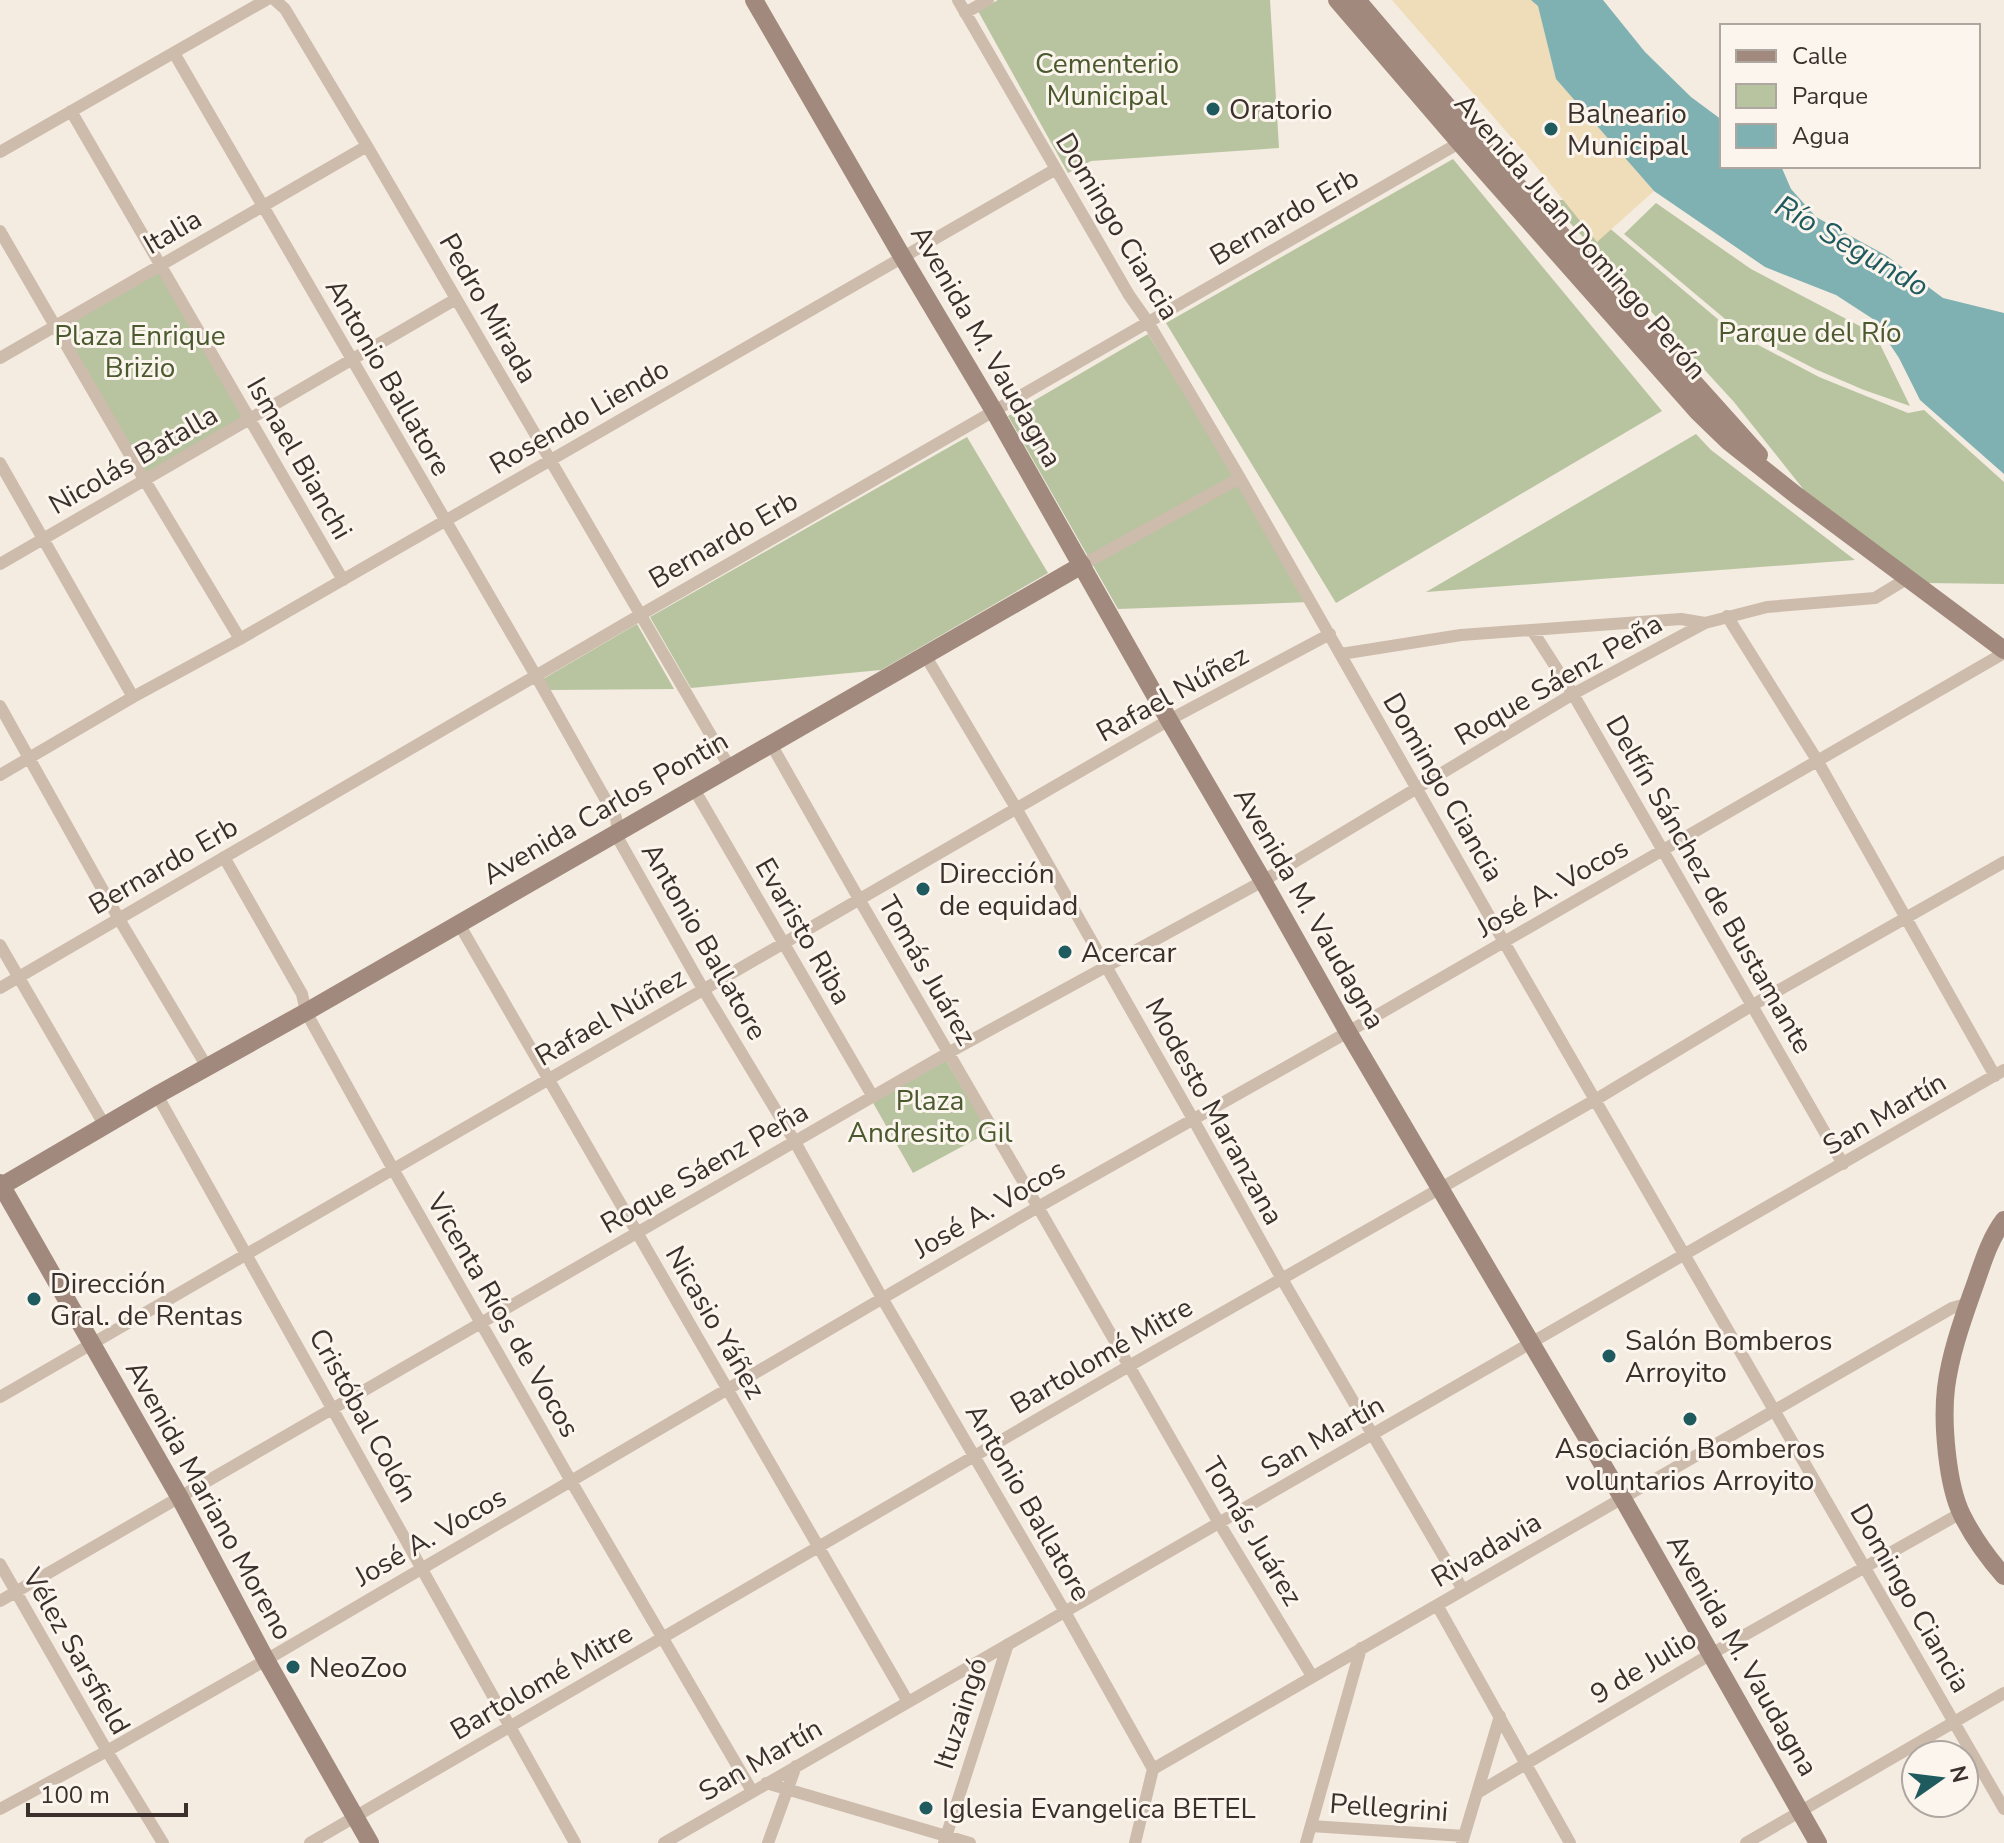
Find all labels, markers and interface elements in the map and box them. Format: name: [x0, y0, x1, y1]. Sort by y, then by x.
legend: [1720, 24, 1980, 168]
text: Calle: [1792, 40, 1847, 72]
park label: Cementerio Municipal: [1035, 45, 1179, 115]
text: Parque: [1792, 80, 1868, 112]
street label: Avenida Juan Domingo Perón: [1445, 86, 1715, 388]
place label: Oratorio: [1229, 91, 1333, 129]
place label: Balneario Municipal: [1567, 95, 1689, 165]
marker: Oratorio: [1204, 100, 1222, 118]
marker: Balneario Municipal: [1542, 120, 1560, 138]
text: Agua: [1792, 120, 1850, 152]
street label: Domingo Ciancia: [1046, 126, 1188, 327]
street label: Bernardo Erb: [1203, 159, 1366, 275]
water label: Río Segundo: [1767, 186, 1936, 307]
street label: Italia: [136, 200, 209, 264]
street label: Avenida M. Vaudagna: [901, 219, 1071, 474]
street label: Pedro Mirada: [430, 227, 546, 390]
street label: Antonio Ballatore: [316, 272, 460, 483]
park label: Parque del Río: [1718, 314, 1902, 352]
park label: Plaza Enrique Brizio: [54, 317, 226, 387]
street label: Rosendo Liendo: [483, 350, 676, 484]
street label: Ismael Bianchi: [237, 370, 361, 547]
street label: Nicolás Batalla: [42, 396, 225, 524]
street label: Bernardo Erb: [642, 482, 805, 598]
street label: Roque Sáenz Peña: [1448, 605, 1669, 755]
street label: Rafael Núñez: [1090, 637, 1255, 751]
street label: Domingo Ciancia: [1374, 686, 1513, 889]
street label: Delfín Sánchez de Bustamante: [1596, 708, 1822, 1061]
street label: Avenida Carlos Pontin: [476, 722, 735, 894]
street label: Avenida M. Vaudagna: [1224, 781, 1394, 1036]
street label: Bernardo Erb: [82, 808, 245, 924]
street label: José A. Vocos: [1469, 829, 1635, 947]
street label: Antonio Ballatore: [632, 836, 776, 1047]
street label: Evaristo Riba: [746, 851, 861, 1012]
place label: Dirección de equidad: [939, 855, 1078, 925]
marker: Dirección de equidad: [914, 880, 932, 898]
street label: Tomás Juárez: [869, 889, 985, 1052]
place label: Acercar: [1081, 934, 1176, 972]
marker: Acercar: [1056, 943, 1074, 961]
street label: Rafael Núñez: [528, 958, 693, 1075]
street label: Modesto Maranzana: [1136, 991, 1292, 1232]
street label: San Martín: [1816, 1063, 1953, 1165]
park label: Plaza Andresito Gil: [848, 1082, 1013, 1152]
street label: Roque Sáenz Peña: [594, 1093, 815, 1243]
street label: José A. Vocos: [906, 1150, 1072, 1268]
street label: Vicenta Ríos de Vocos: [417, 1186, 589, 1444]
street label: Nicasio Yáñez: [656, 1239, 774, 1406]
place label: Dirección Gral. de Rentas: [50, 1265, 243, 1335]
street label: Bartolomé Mitre: [1003, 1288, 1200, 1423]
marker: Dirección Gral. de Rentas: [25, 1290, 43, 1308]
street label: Cristóbal Colón: [300, 1322, 427, 1509]
place label: Salón Bomberos Arroyito: [1625, 1322, 1832, 1392]
marker: Salón Bomberos Arroyito: [1600, 1347, 1618, 1365]
street label: Avenida Mariano Moreno: [116, 1354, 302, 1647]
street label: San Martín: [1254, 1386, 1391, 1488]
street label: Antonio Ballatore: [956, 1397, 1100, 1608]
marker: Asociación Bomberos voluntarios Arroyito: [1681, 1410, 1699, 1428]
place label: Asociación Bomberos voluntarios Arroyito: [1555, 1430, 1825, 1500]
street label: Tomás Juárez: [1193, 1450, 1311, 1613]
street label: José A. Vocos: [347, 1478, 513, 1596]
street label: Domingo Ciancia: [1841, 1497, 1980, 1700]
street label: Rivadavia: [1425, 1503, 1548, 1597]
street label: Avenida M. Vaudagna: [1657, 1528, 1827, 1783]
street label: Vélez Sarsfield: [13, 1561, 139, 1742]
street label: Bartolomé Mitre: [443, 1614, 640, 1749]
street label: 9 de Julio: [1583, 1620, 1704, 1713]
place label: NeoZoo: [309, 1649, 407, 1687]
street label: Ituzaingó: [925, 1653, 997, 1774]
marker: NeoZoo: [284, 1658, 302, 1676]
street label: San Martín: [692, 1709, 829, 1811]
north arrow: [1900, 1739, 1980, 1819]
text: N: [1942, 1763, 1975, 1786]
scale bar: [28, 1767, 186, 1817]
text: 100 m: [40, 1779, 110, 1811]
street label: Pellegrini: [1328, 1785, 1449, 1831]
place label: Iglesia Evangelica BETEL: [942, 1790, 1256, 1828]
marker: Iglesia Evangelica BETEL: [917, 1799, 935, 1817]

